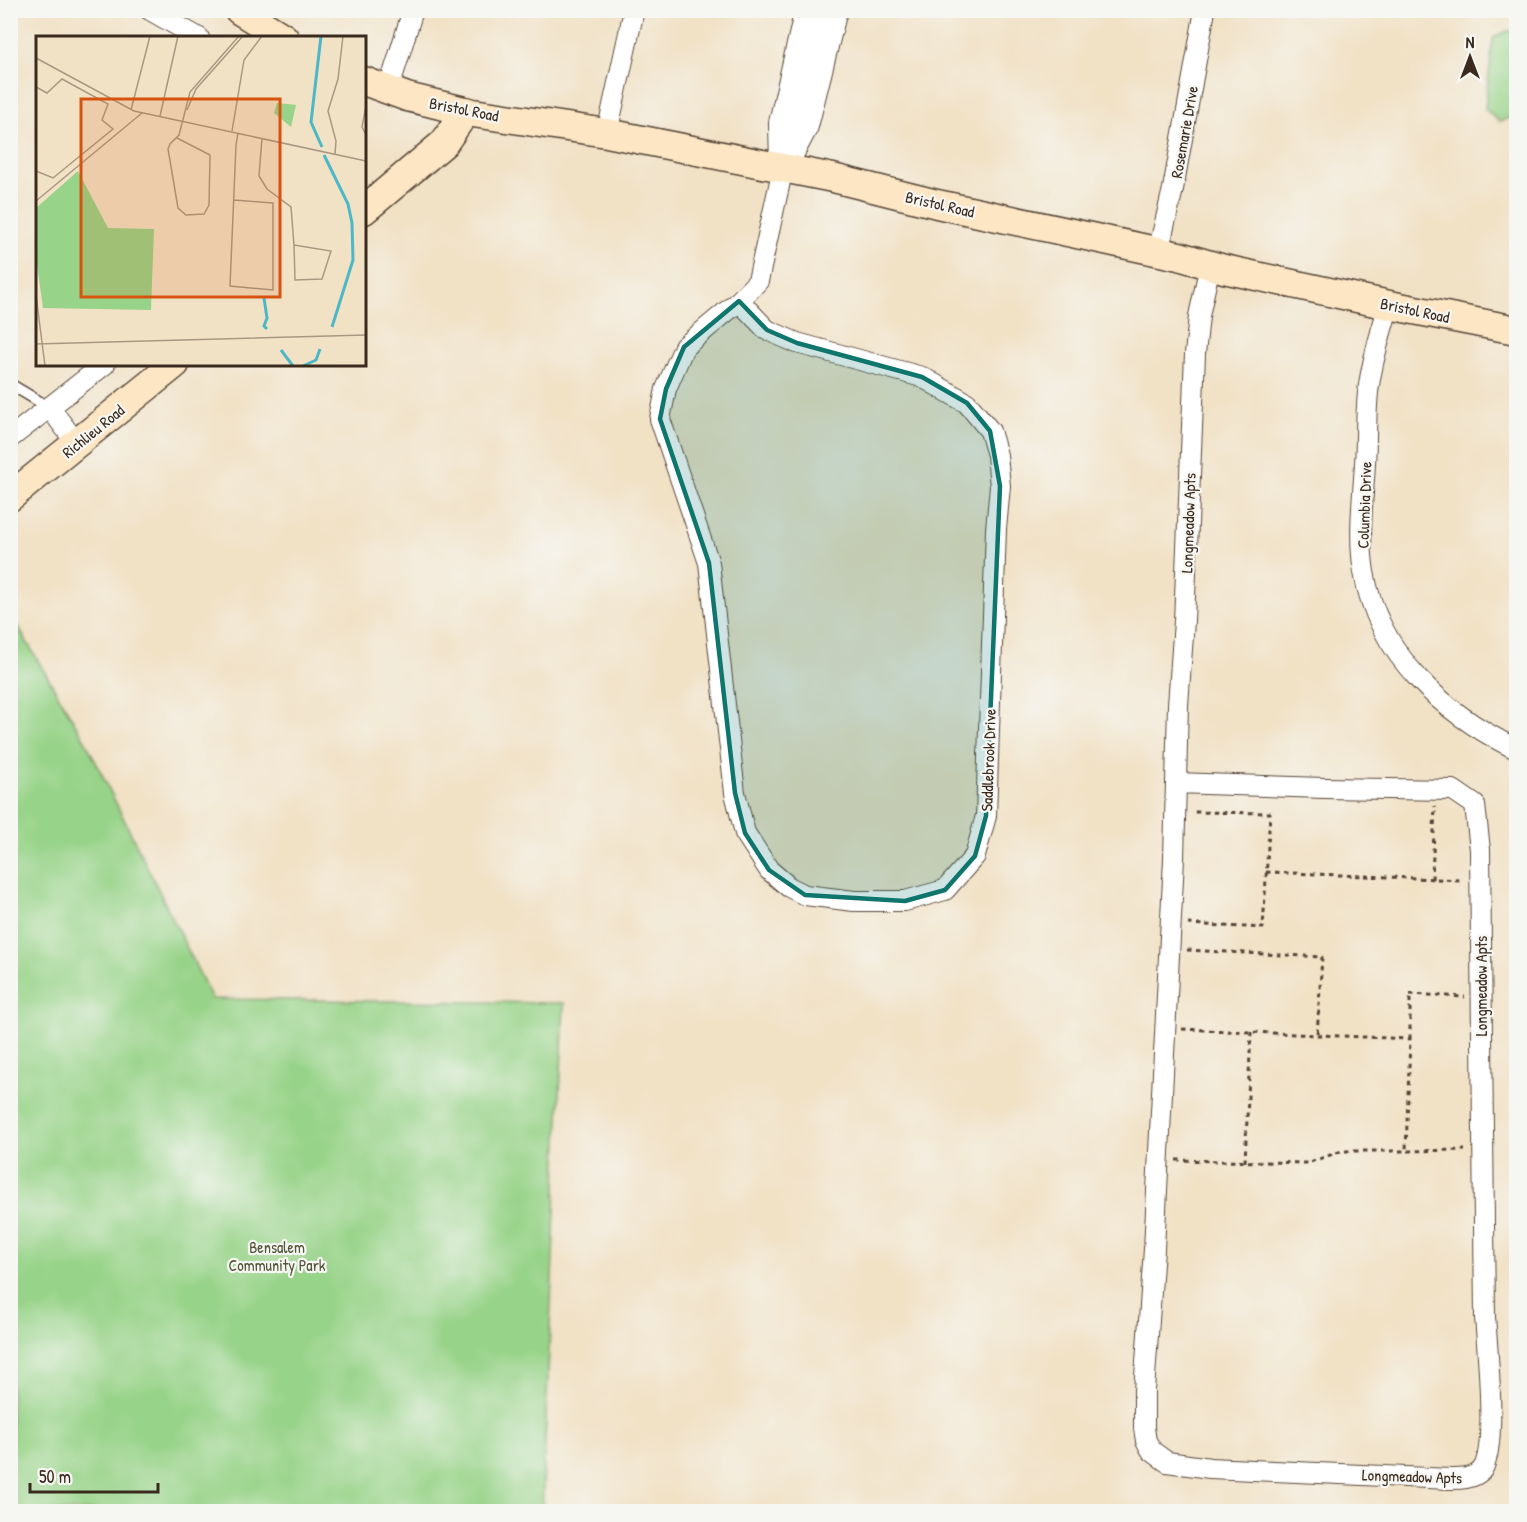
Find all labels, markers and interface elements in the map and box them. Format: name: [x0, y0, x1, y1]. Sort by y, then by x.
north arrow: [1440, 27, 1500, 87]
text: N: [1466, 31, 1475, 53]
inset map: [36, 36, 366, 366]
street label: Rosemarie Drive: [1165, 84, 1203, 180]
street label: Bristol Road: [427, 92, 501, 126]
street label: Bristol Road: [903, 185, 977, 223]
street label: Bristol Road: [1378, 292, 1452, 328]
street label: Richlieu Road: [57, 399, 129, 463]
street label: Columbia Drive: [1351, 461, 1377, 549]
street label: Longmeadow Apts: [1175, 472, 1201, 574]
street label: Saddlebrook Drive: [975, 708, 1001, 812]
street label: Longmeadow Apts: [1470, 936, 1492, 1036]
park label: Bensalem Community Park: [229, 1236, 326, 1276]
scale bar: [30, 1456, 158, 1494]
street label: Longmeadow Apts: [1361, 1463, 1463, 1489]
text: 50 m: [39, 1464, 71, 1489]

